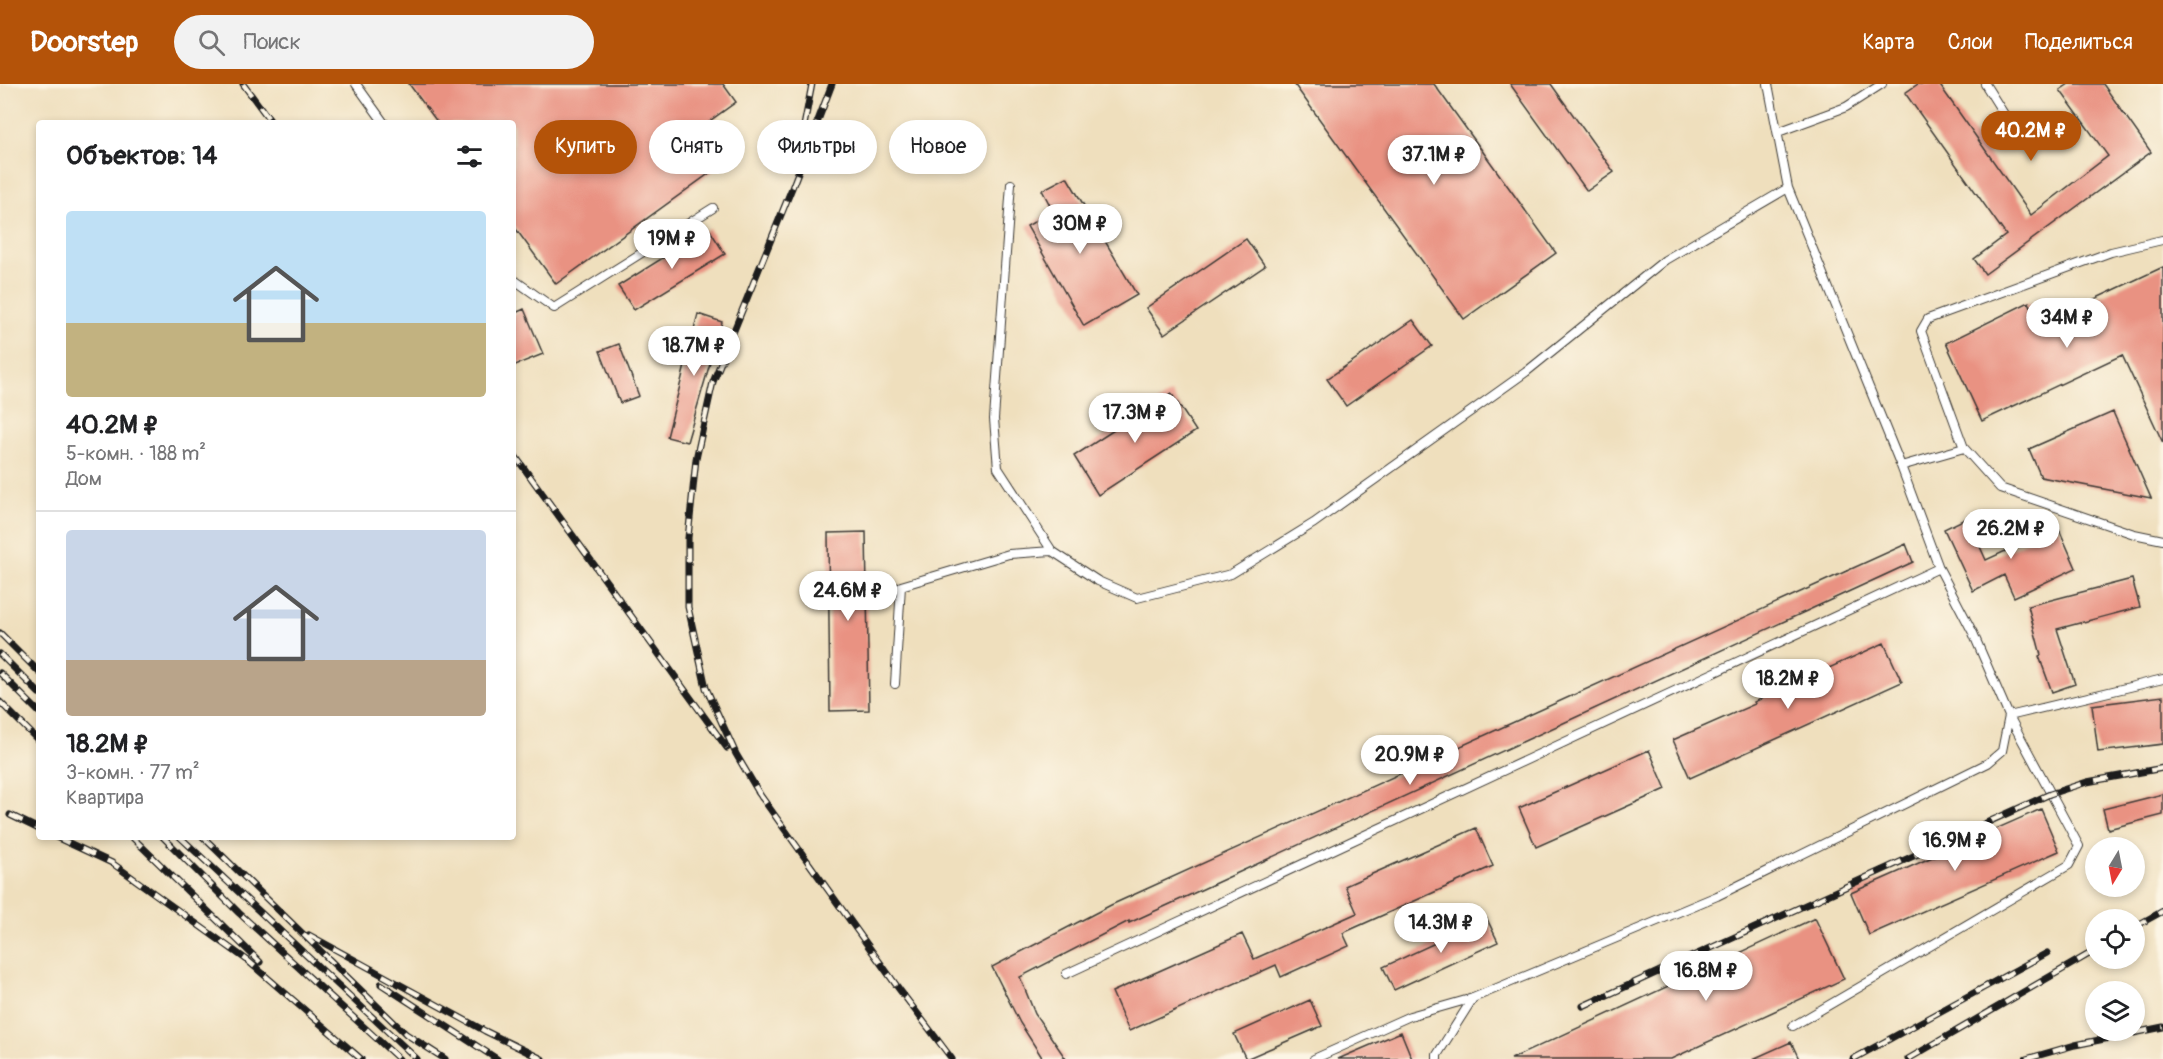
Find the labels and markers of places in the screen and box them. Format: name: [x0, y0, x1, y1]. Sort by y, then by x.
pin: 40.2M ₽: [1976, 111, 2086, 162]
pin: 37.1M ₽: [1379, 135, 1489, 186]
pin: 30M ₽: [1038, 204, 1122, 255]
pin: 19M ₽: [630, 219, 714, 270]
pin: 34M ₽: [2025, 298, 2109, 349]
pin: 18.7M ₽: [639, 326, 749, 377]
pin: 17.3M ₽: [1080, 393, 1190, 444]
pin: 26.2M ₽: [1956, 509, 2066, 560]
pin: 24.6M ₽: [793, 571, 903, 622]
pin: 18.2M ₽: [1733, 659, 1843, 710]
pin: 20.9M ₽: [1355, 735, 1465, 786]
pin: 16.9M ₽: [1900, 821, 2010, 872]
pin: 14.3M ₽: [1386, 903, 1496, 954]
pin: 16.8M ₽: [1651, 951, 1761, 1002]

